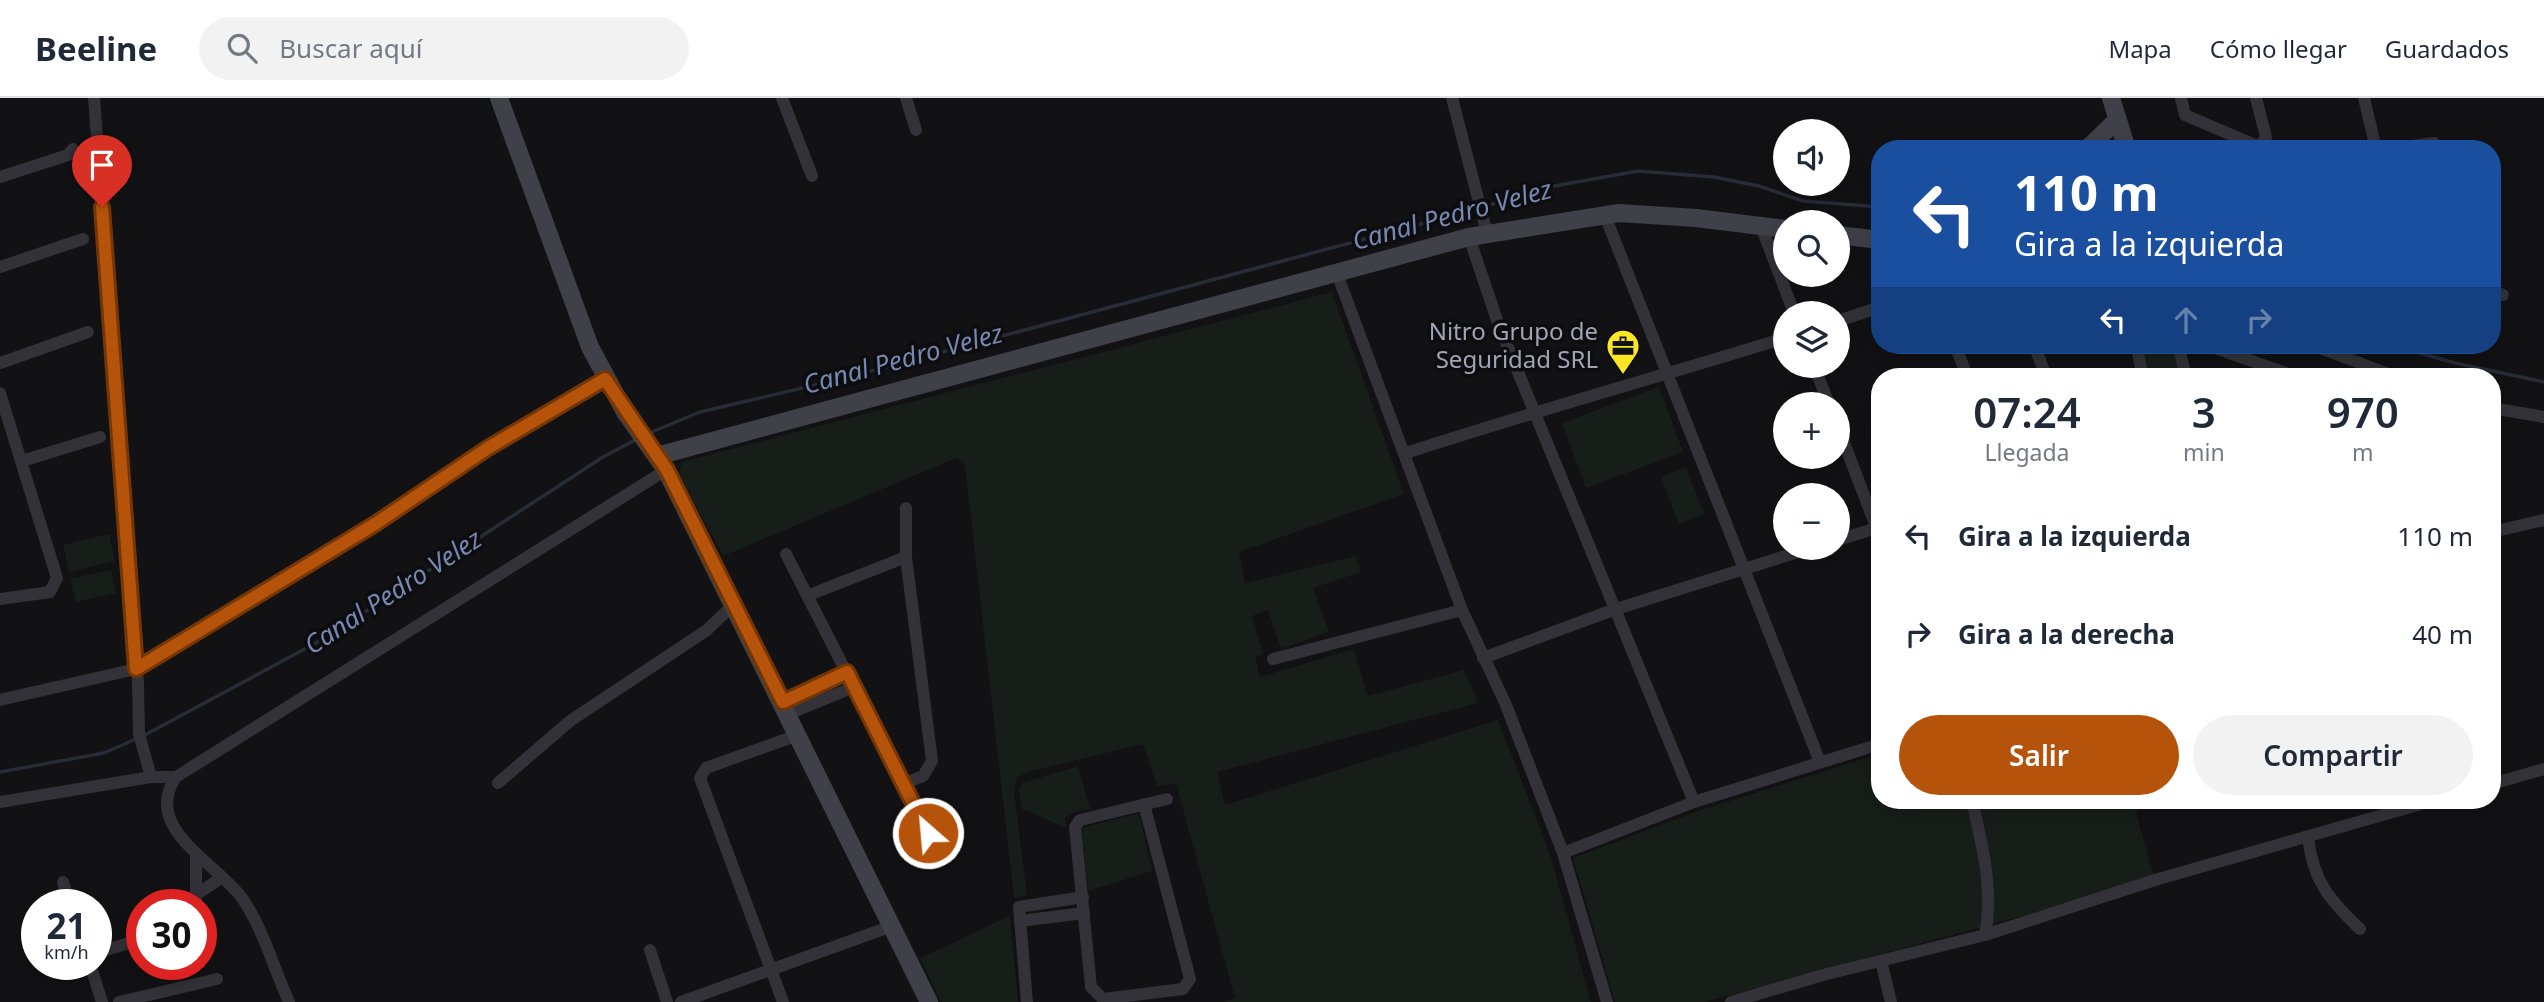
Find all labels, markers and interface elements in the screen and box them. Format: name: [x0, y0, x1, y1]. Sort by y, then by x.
search box: [199, 17, 689, 80]
text: Beeline: [35, 26, 157, 71]
icon: search: [223, 29, 261, 67]
text: Buscar aquí: [279, 30, 423, 66]
text: Mapa: [2108, 32, 2172, 65]
text: Cómo llegar: [2210, 32, 2347, 65]
text: Guardados: [2385, 32, 2509, 65]
map controls: [1773, 119, 1850, 560]
button: sound: [1773, 119, 1850, 196]
pin: [72, 135, 132, 207]
icon: arrive: [83, 146, 121, 184]
text: 110 m: [2014, 159, 2159, 225]
icon: left: [1899, 168, 1990, 259]
water label: Canal Pedro Velez: [1348, 170, 1556, 258]
button: search: [1773, 210, 1850, 287]
text: Gira a la izquierda: [2014, 222, 2284, 265]
button: layers: [1773, 301, 1850, 378]
icon: left: [2094, 301, 2132, 339]
icon: ahead: [2167, 301, 2205, 339]
icon: right: [2240, 301, 2278, 339]
water label: Canal Pedro Velez: [799, 314, 1007, 402]
place label: Nitro Grupo de Seguridad SRL: [1429, 314, 1598, 375]
office icon: Nitro Grupo de Seguridad SRL: [1604, 327, 1642, 376]
text: 07:24: [1973, 383, 2081, 440]
text: 3: [2192, 383, 2216, 440]
text: 970: [2327, 383, 2399, 440]
button: +: [1773, 392, 1850, 469]
text: Llegada: [1984, 436, 2070, 468]
text: min: [2183, 436, 2225, 468]
text: m: [2352, 436, 2374, 468]
button: −: [1773, 483, 1850, 560]
icon: left: [1899, 517, 1937, 555]
text: Gira a la izquierda: [1958, 518, 2191, 554]
text: 110 m: [2397, 518, 2473, 554]
water label: Canal Pedro Velez: [297, 520, 489, 662]
icon: right: [1899, 615, 1937, 653]
text: Gira a la derecha: [1958, 616, 2175, 652]
text: 40 m: [2412, 616, 2473, 652]
button: Salir: [1899, 715, 2179, 795]
button: Compartir: [2193, 715, 2473, 795]
position arrow: [891, 796, 965, 870]
speed limit sign: 30: [126, 889, 217, 980]
text: 21: [46, 902, 87, 949]
text: km/h: [44, 940, 89, 964]

